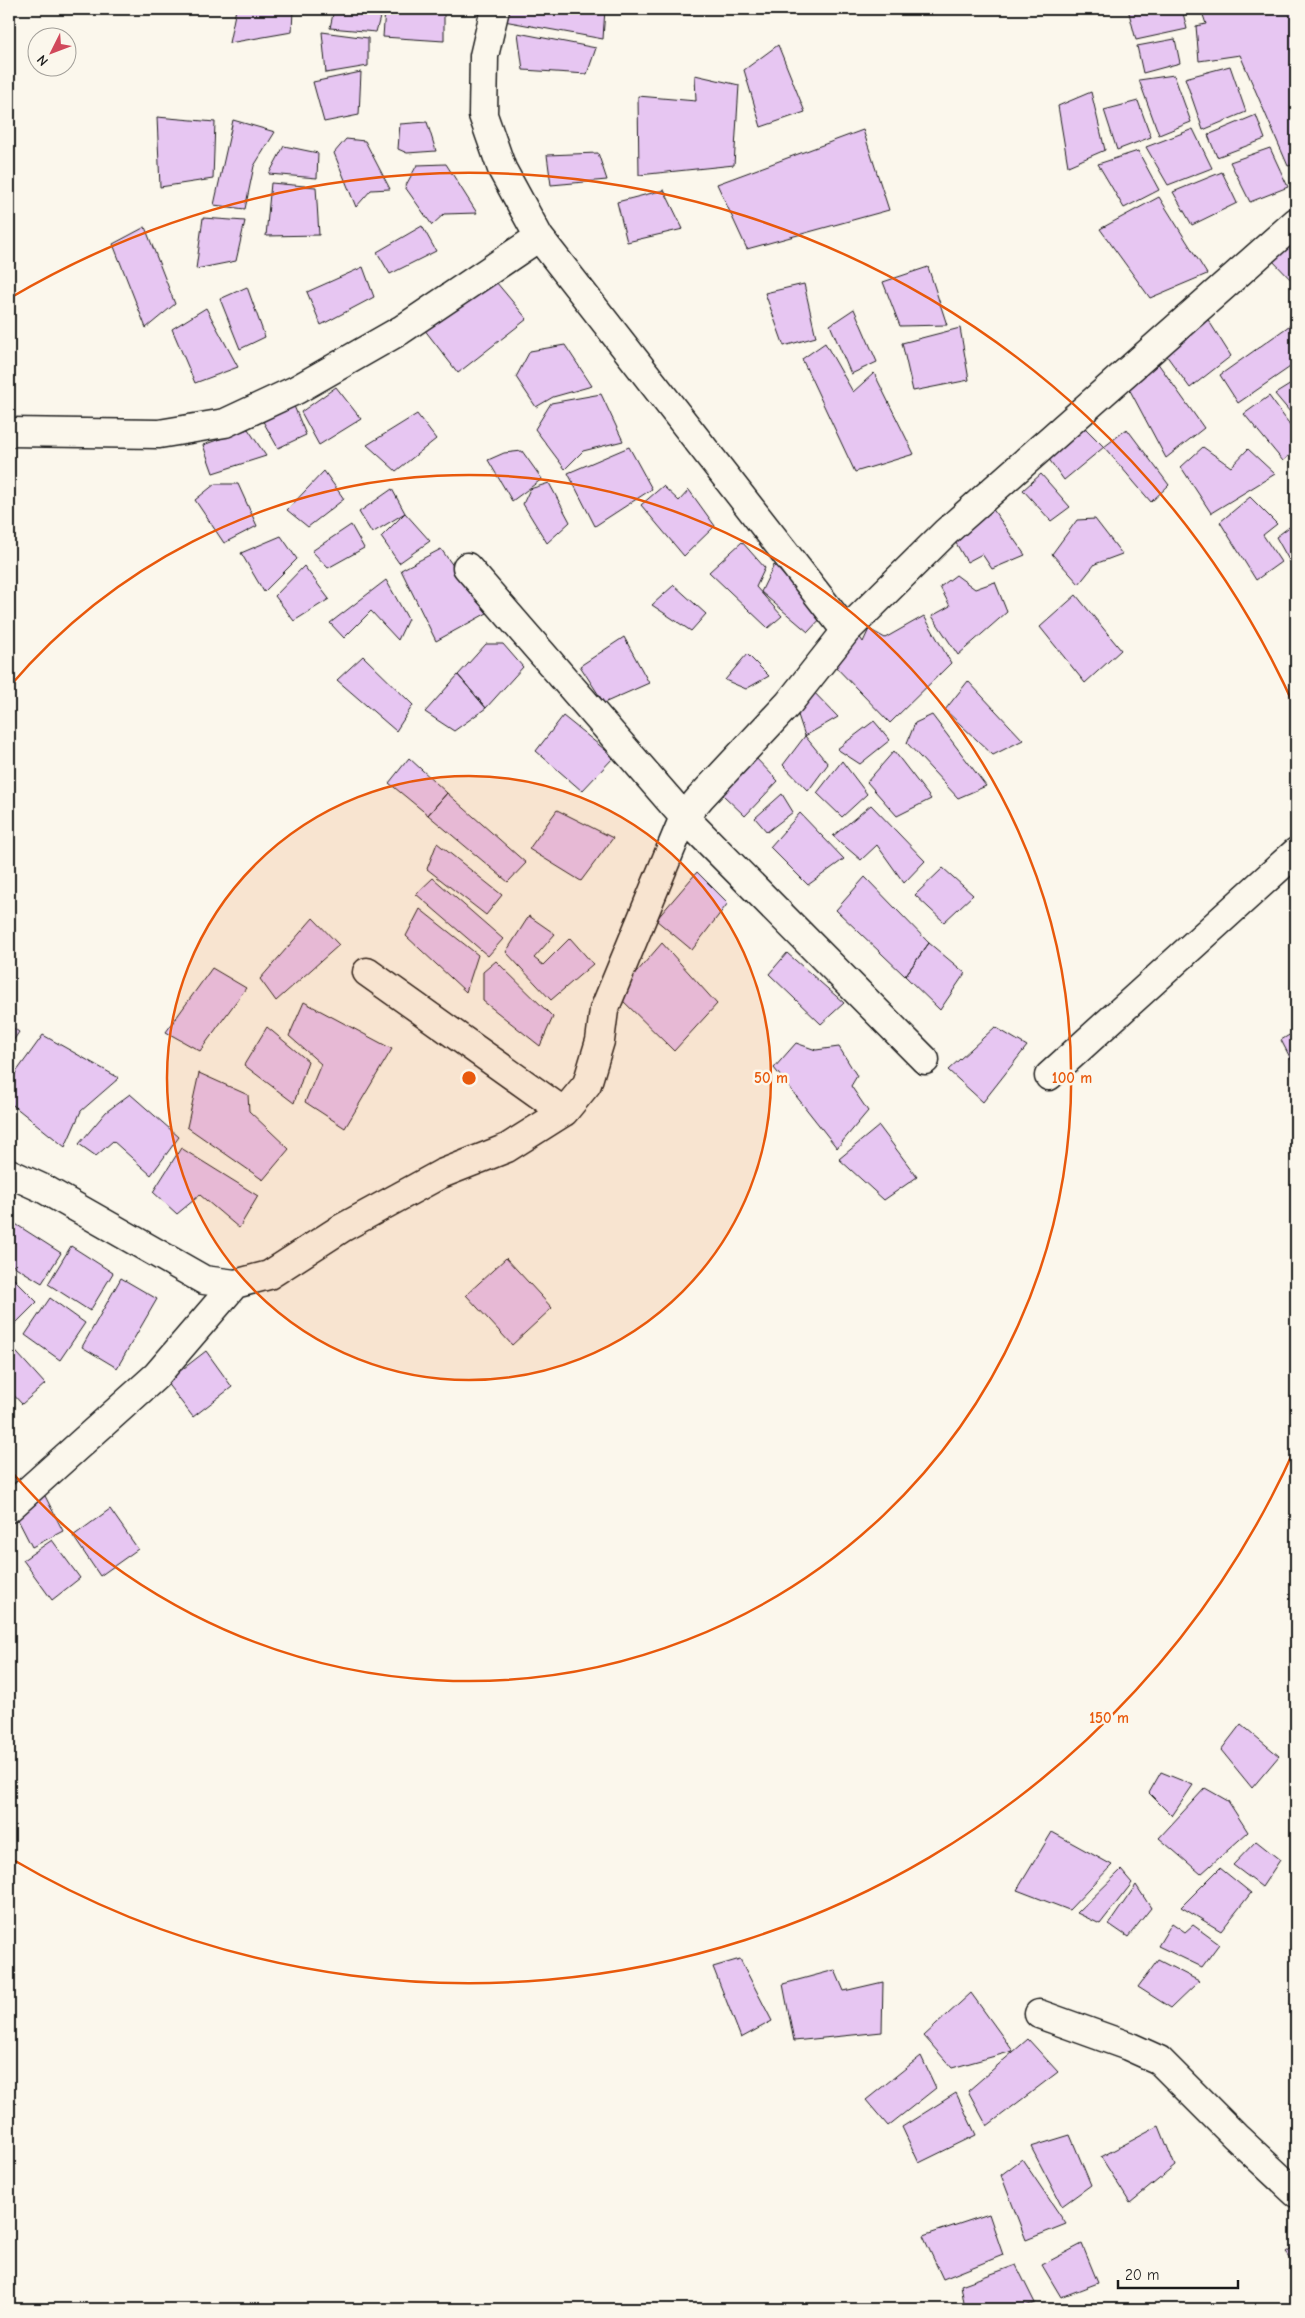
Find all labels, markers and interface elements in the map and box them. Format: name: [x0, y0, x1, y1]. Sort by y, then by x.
north arrow: [28, 28, 78, 78]
text: N: [33, 51, 52, 69]
centre of rings: [460, 1069, 478, 1087]
text: 50 m: [754, 1069, 788, 1087]
text: 100 m: [1052, 1069, 1092, 1087]
text: 150 m: [1089, 1709, 1129, 1727]
scale bar: [1118, 2258, 1238, 2290]
text: 20 m: [1125, 2266, 1159, 2284]

